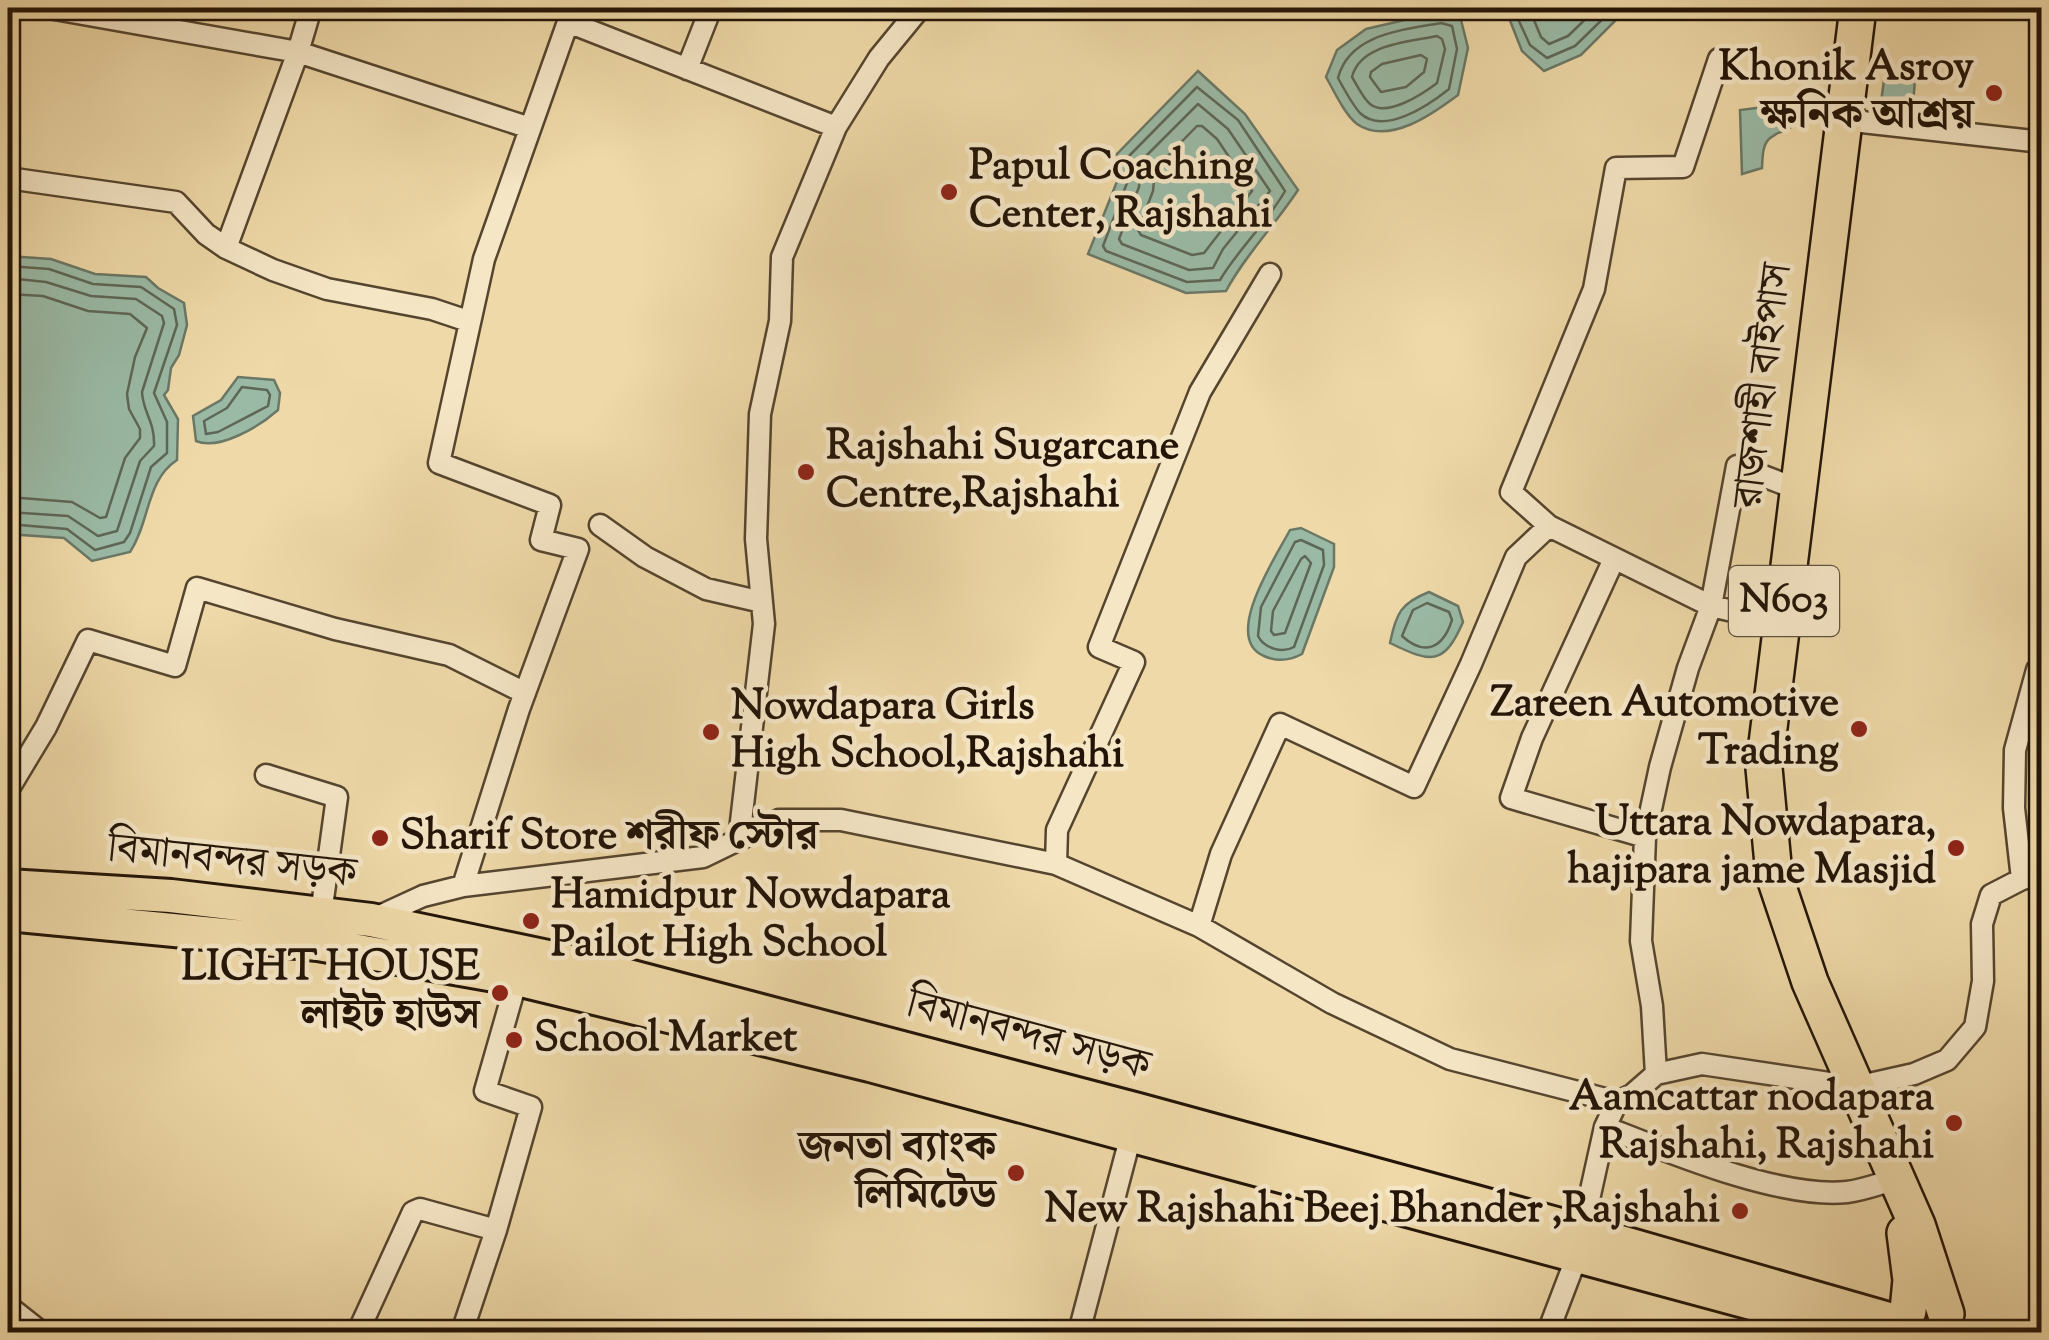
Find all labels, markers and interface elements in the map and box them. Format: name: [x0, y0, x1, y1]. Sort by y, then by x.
place label: Khonik Asroy ক্ষনিক আশ্রয়: [1719, 39, 1976, 147]
marker: Khonik Asroy ক্ষনিক আশ্রয়: [1983, 82, 2005, 104]
place label: Papul Coaching Center, Rajshahi: [969, 138, 1272, 246]
marker: Papul Coaching Center, Rajshahi: [938, 181, 960, 203]
street label: রাজশাহী বাইপাস: [1720, 259, 1810, 514]
place label: Rajshahi Sugarcane Centre,Rajshahi: [826, 418, 1179, 526]
marker: Rajshahi Sugarcane Centre,Rajshahi: [795, 461, 817, 483]
road number: N603: [1729, 566, 1839, 636]
place label: Zareen Automotive Trading: [1490, 675, 1839, 783]
place label: Nowdapara Girls High School,Rajshahi: [731, 678, 1124, 786]
marker: Zareen Automotive Trading: [1848, 718, 1870, 740]
marker: Nowdapara Girls High School,Rajshahi: [700, 721, 722, 743]
place label: Uttara Nowdapara, hajipara jame Masjid: [1567, 794, 1936, 902]
place label: Sharif Store শরীফ স্টোর: [400, 808, 820, 868]
street label: বিমানবন্দর সড়ক: [103, 820, 361, 906]
marker: Sharif Store শরীফ স্টোর: [369, 827, 391, 849]
marker: Uttara Nowdapara, hajipara jame Masjid: [1945, 837, 1967, 859]
place label: Hamidpur Nowdapara Pailot High School: [551, 867, 951, 975]
marker: Hamidpur Nowdapara Pailot High School: [520, 910, 542, 932]
place label: LIGHT HOUSE লাইট হাউস: [181, 939, 482, 1047]
street label: বিমানবন্দর সড়ক: [898, 975, 1158, 1099]
marker: LIGHT HOUSE লাইট হাউস: [489, 982, 511, 1004]
place label: School Market: [534, 1010, 798, 1070]
marker: School Market: [503, 1029, 525, 1051]
place label: Aamcattar nodapara Rajshahi, Rajshahi: [1569, 1069, 1935, 1177]
marker: Aamcattar nodapara Rajshahi, Rajshahi: [1943, 1112, 1965, 1134]
place label: জনতা ব্যাংক লিমিটেড: [796, 1119, 998, 1227]
marker: জনতা ব্যাংক লিমিটেড: [1005, 1162, 1027, 1184]
place label: New Rajshahi Beej Bhander ,Rajshahi: [1044, 1181, 1720, 1241]
marker: New Rajshahi Beej Bhander ,Rajshahi: [1729, 1200, 1751, 1222]

